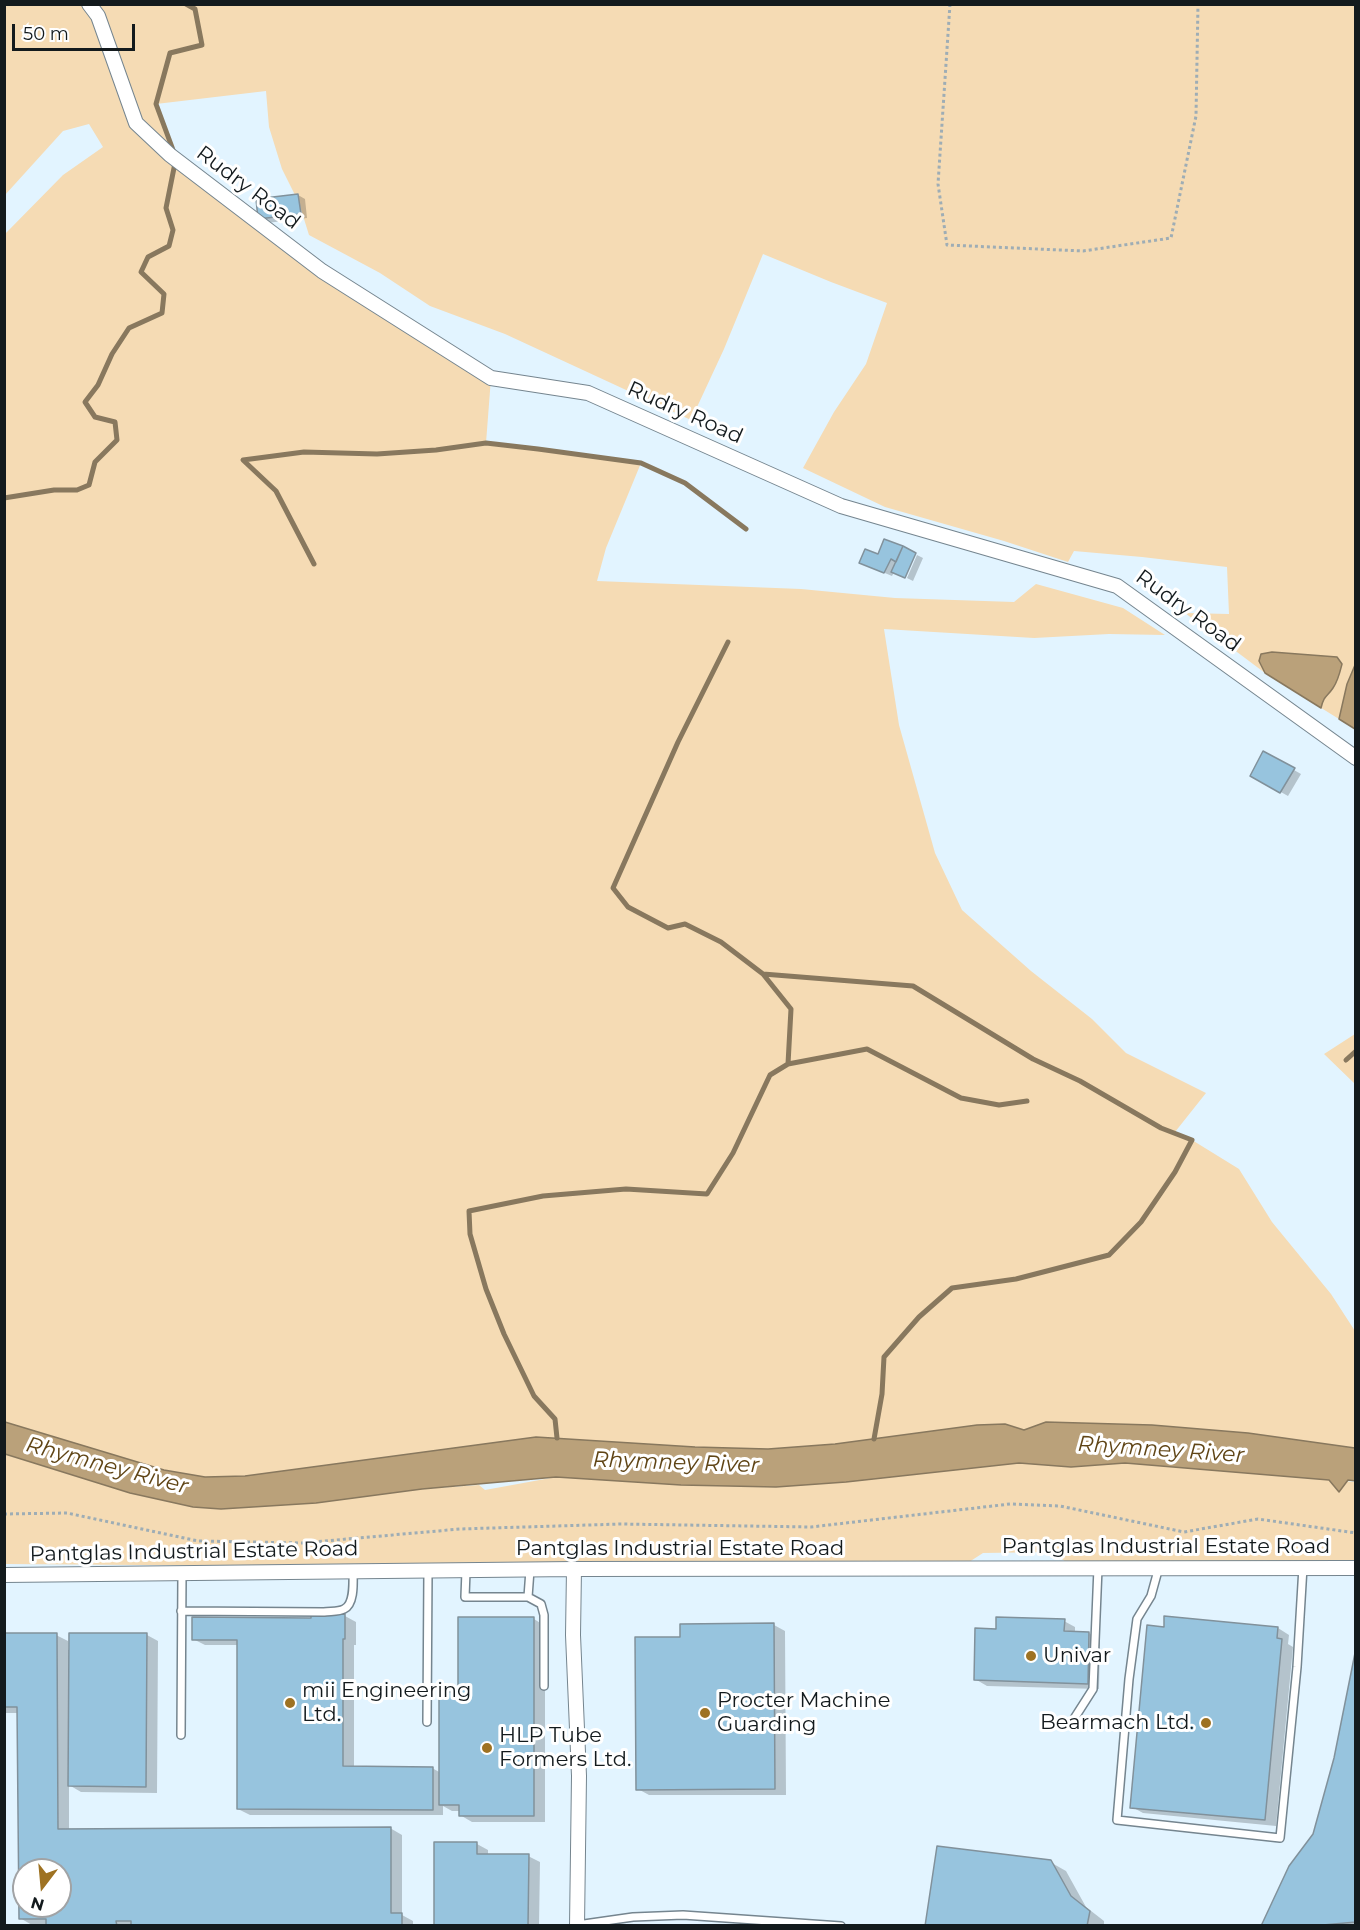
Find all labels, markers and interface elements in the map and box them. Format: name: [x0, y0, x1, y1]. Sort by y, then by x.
scale bar: [15, 12, 138, 50]
text: 50 m: [23, 23, 69, 45]
street label: Rudry Road: [191, 141, 305, 235]
street label: Rudry Road: [623, 376, 747, 450]
street label: Rudry Road: [1131, 564, 1245, 658]
water label: Rhymney River: [1077, 1431, 1245, 1469]
water label: Rhymney River: [23, 1432, 191, 1500]
water label: Rhymney River: [592, 1447, 760, 1479]
street label: Pantglas Industrial Estate Road: [1002, 1534, 1330, 1560]
street label: Pantglas Industrial Estate Road: [516, 1536, 844, 1562]
street label: Pantglas Industrial Estate Road: [29, 1537, 359, 1567]
place label: Univar: [1043, 1643, 1111, 1669]
marker: Univar: [1024, 1649, 1038, 1663]
place label: mii Engineering Ltd.: [302, 1678, 471, 1728]
place label: Procter Machine Guarding: [717, 1688, 890, 1738]
marker: mii Engineering Ltd.: [283, 1696, 297, 1710]
marker: Procter Machine Guarding: [698, 1706, 712, 1720]
place label: Bearmach Ltd.: [1040, 1710, 1194, 1736]
marker: Bearmach Ltd.: [1199, 1716, 1213, 1730]
place label: HLP Tube Formers Ltd.: [499, 1723, 632, 1773]
marker: HLP Tube Formers Ltd.: [480, 1741, 494, 1755]
north arrow: [12, 1858, 72, 1918]
text: N: [29, 1893, 46, 1915]

